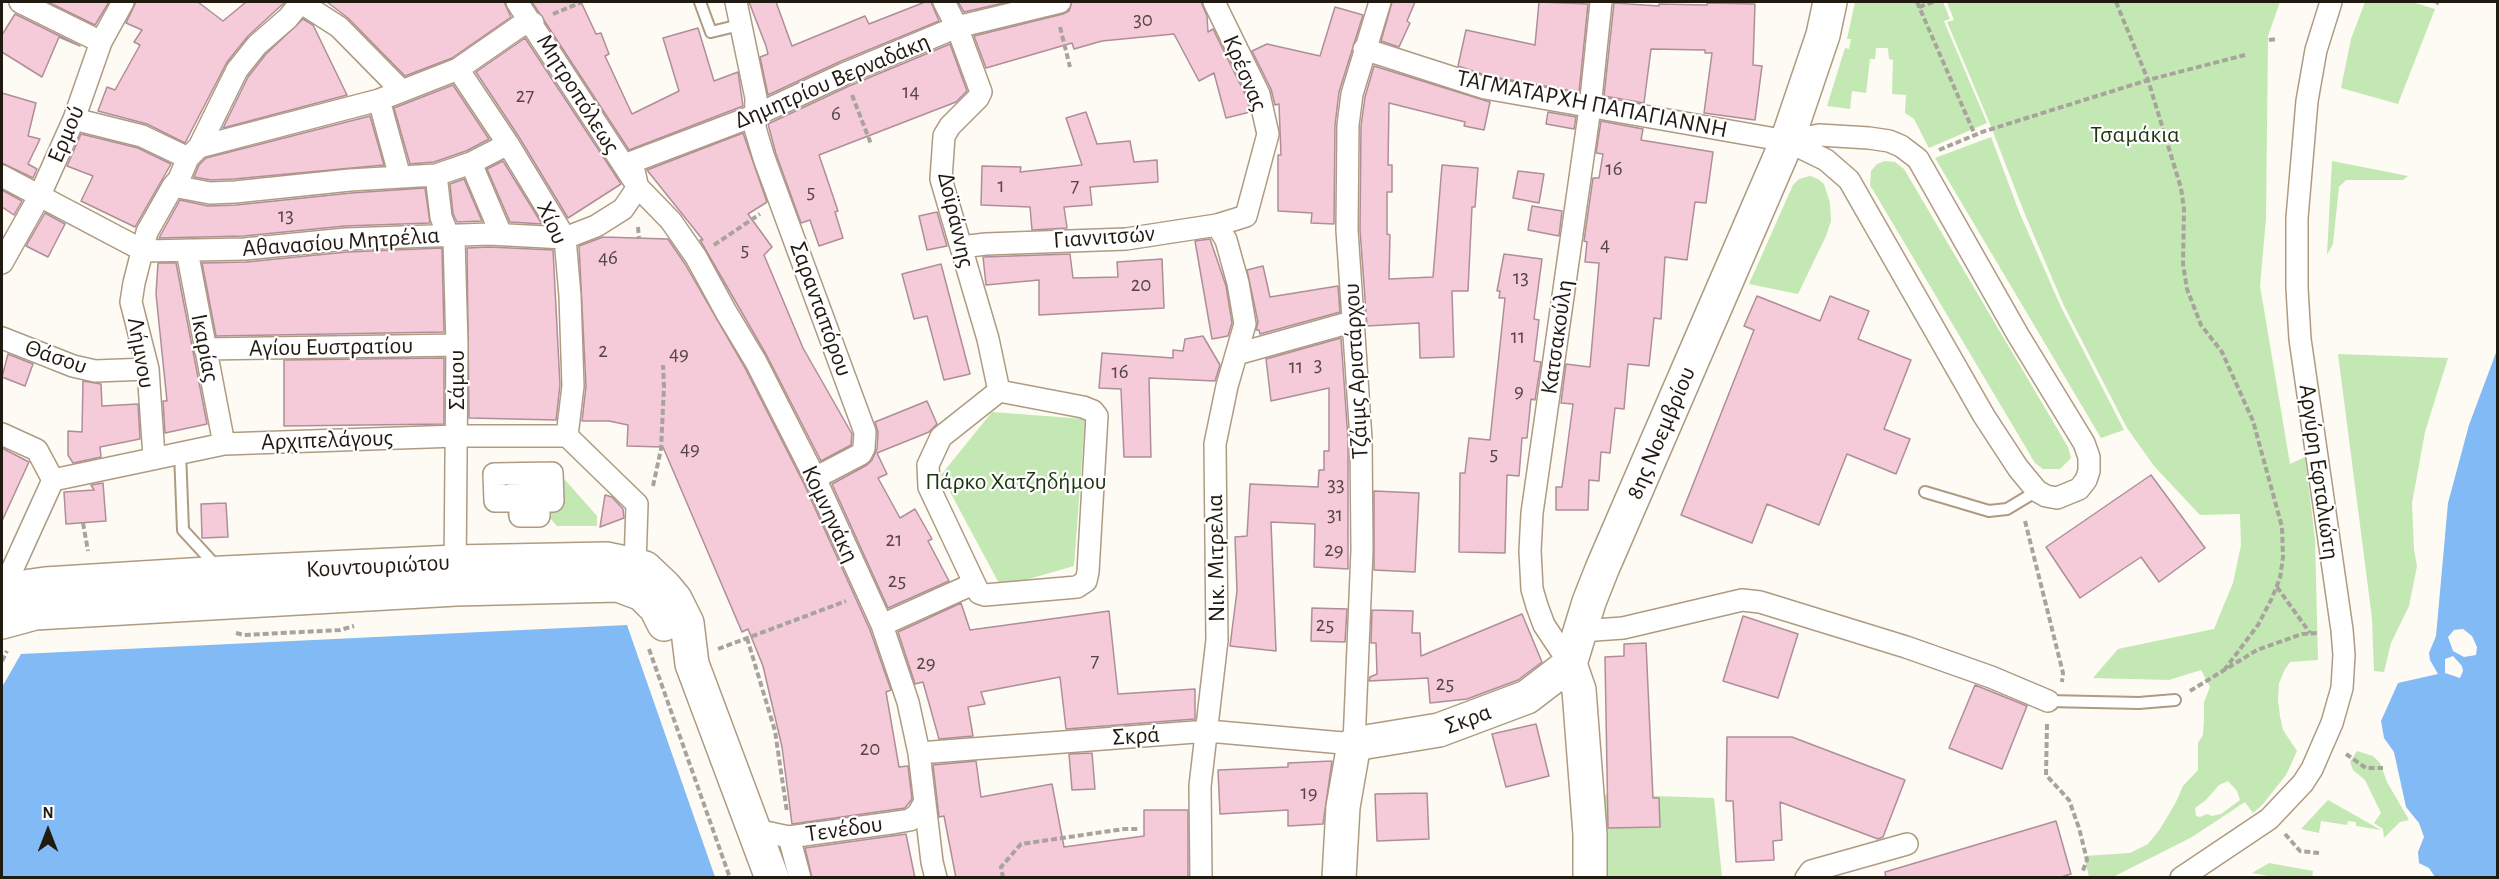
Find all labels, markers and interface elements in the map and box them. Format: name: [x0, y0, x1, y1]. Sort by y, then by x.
house number: 30: [1133, 7, 1153, 33]
street label: Δημητρίου Βερναδάκη: [730, 27, 934, 135]
street label: Μητροπόλεως: [530, 29, 626, 159]
street label: Κρέσνας: [1216, 31, 1274, 115]
street label: ΤΑΓΜΑΤΑΡΧΗ ΠΑΠΑΓΙΑΝΝΗ: [1454, 64, 1730, 144]
house number: 14: [902, 79, 920, 105]
house number: 27: [516, 83, 534, 109]
street label: Ερμού: [41, 101, 91, 167]
house number: 6: [831, 101, 841, 127]
park label: Τσαμάκια: [2090, 121, 2180, 149]
house number: 16: [1605, 156, 1623, 182]
street label: Δοϊράννης: [931, 170, 981, 270]
house number: 1: [997, 173, 1005, 199]
house number: 7: [1071, 173, 1079, 199]
house number: 5: [807, 179, 815, 205]
street label: Χίου: [530, 197, 574, 249]
house number: 13: [278, 203, 294, 229]
street label: Γιαννιτσών: [1052, 219, 1156, 255]
street label: Αθανασίου Μητρέλια: [241, 221, 441, 263]
house number: 4: [1600, 232, 1610, 258]
house number: 5: [741, 237, 749, 263]
street label: Σαρανταπόρου: [783, 238, 859, 380]
house number: 46: [598, 245, 618, 271]
house number: 13: [1513, 265, 1529, 291]
house number: 20: [1131, 272, 1151, 298]
street label: Κατσακούλη: [1535, 278, 1579, 396]
street label: Τζάιμς Αριστάρχου: [1337, 282, 1375, 460]
street label: Ικαρίας: [184, 311, 226, 385]
street label: Λήμνου: [121, 315, 161, 391]
house number: 11: [1511, 324, 1525, 350]
street label: Αγίου Ευστρατίου: [249, 331, 413, 363]
street label: Θάσου: [21, 333, 91, 381]
house number: 2: [598, 338, 608, 364]
house number: 49: [669, 341, 689, 367]
street label: Σάμου: [443, 350, 471, 410]
house number: 3: [1314, 352, 1322, 378]
house number: 11: [1289, 354, 1303, 380]
house number: 16: [1111, 359, 1129, 385]
street label: 8ης Νοεμβρίου: [1620, 362, 1702, 504]
house number: 9: [1514, 378, 1524, 404]
street label: Αργύρη Εφταλιώτη: [2292, 383, 2346, 561]
street label: Αρχιπελάγους: [260, 423, 394, 457]
house number: 49: [680, 436, 700, 462]
house number: 5: [1490, 441, 1498, 467]
street label: Κομνηνάκη: [795, 461, 865, 567]
park label: Πάρκο Χατζηδήμου: [925, 468, 1107, 496]
house number: 33: [1327, 472, 1345, 498]
street label: Νικ. Μιτρελια: [1200, 494, 1232, 622]
house number: 31: [1327, 502, 1343, 528]
house number: 21: [886, 527, 902, 553]
house number: 29: [1324, 537, 1344, 563]
street label: Κουντουριώτου: [305, 548, 451, 584]
house number: 25: [888, 568, 906, 594]
house number: 25: [1316, 612, 1334, 638]
house number: 7: [1091, 648, 1099, 674]
house number: 29: [916, 650, 936, 676]
house number: 25: [1436, 671, 1454, 697]
street label: Σκρα: [1441, 697, 1495, 741]
street label: Σκρά: [1111, 720, 1161, 752]
house number: 20: [860, 736, 880, 762]
house number: 19: [1300, 780, 1318, 806]
north arrow: [18, 801, 78, 861]
text: N: [42, 805, 54, 821]
street label: Τενέδου: [804, 809, 884, 849]

